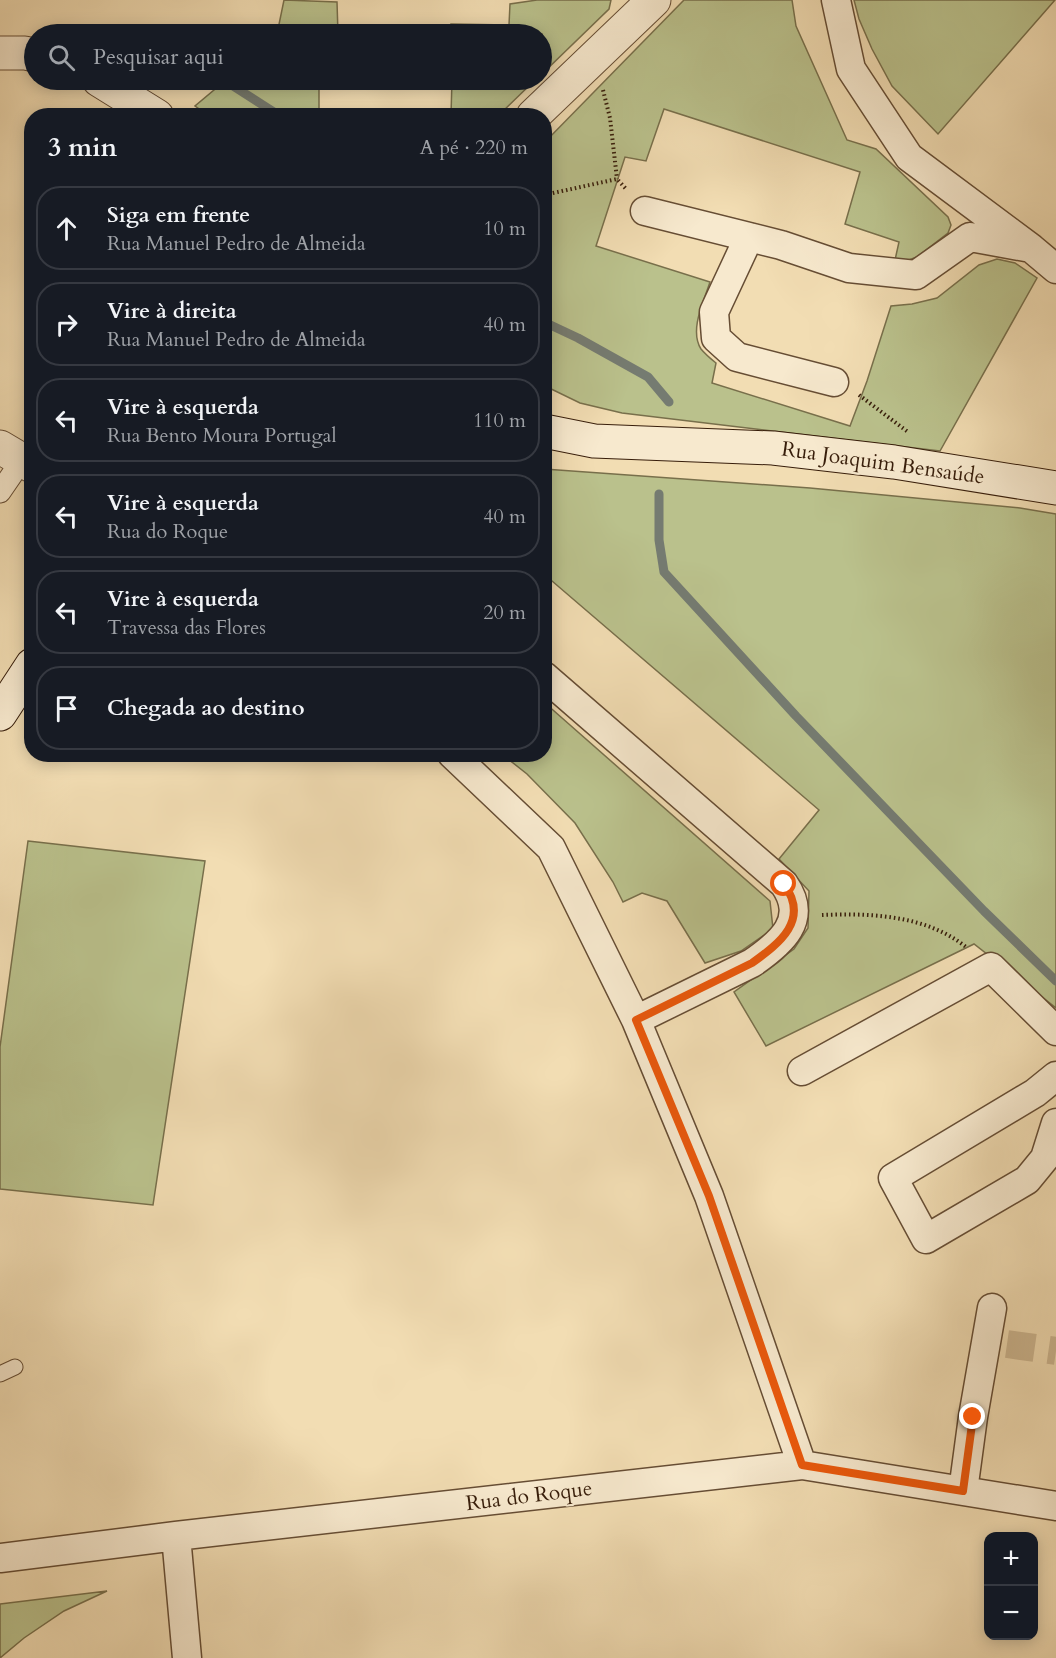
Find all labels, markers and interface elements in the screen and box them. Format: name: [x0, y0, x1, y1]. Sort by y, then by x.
search box: [24, 24, 552, 90]
icon: search: [45, 41, 78, 74]
text: Pesquisar aqui: [93, 42, 224, 72]
text: 3 min: [48, 130, 117, 165]
text: A pé · 220 m: [420, 134, 528, 161]
text: Siga em frente: [107, 200, 250, 230]
icon: ahead: [50, 212, 83, 245]
text: 10 m: [483, 215, 526, 242]
text: Rua Manuel Pedro de Almeida: [107, 230, 366, 257]
text: Vire à direita: [107, 296, 237, 326]
icon: right: [50, 308, 83, 341]
text: 40 m: [483, 311, 526, 338]
text: Rua Manuel Pedro de Almeida: [107, 326, 366, 353]
text: Vire à esquerda: [107, 392, 259, 422]
icon: left: [50, 404, 83, 437]
text: 110 m: [473, 407, 526, 434]
text: Rua Bento Moura Portugal: [107, 422, 337, 449]
street label: Rua Joaquim Bensaúde: [780, 434, 986, 492]
text: Vire à esquerda: [107, 488, 259, 518]
icon: left: [50, 500, 83, 533]
text: 40 m: [483, 503, 526, 530]
text: Rua do Roque: [107, 518, 228, 545]
text: Vire à esquerda: [107, 584, 259, 614]
icon: left: [50, 596, 83, 629]
text: 20 m: [483, 599, 526, 626]
text: Travessa das Flores: [107, 614, 266, 641]
icon: arrive: [50, 692, 83, 725]
text: Chegada ao destino: [107, 693, 305, 723]
route start: [770, 870, 796, 896]
route end: [959, 1403, 985, 1429]
street label: Rua do Roque: [464, 1474, 594, 1518]
map controls: [984, 1532, 1038, 1640]
button: +: [984, 1532, 1038, 1586]
button: −: [984, 1586, 1038, 1640]

